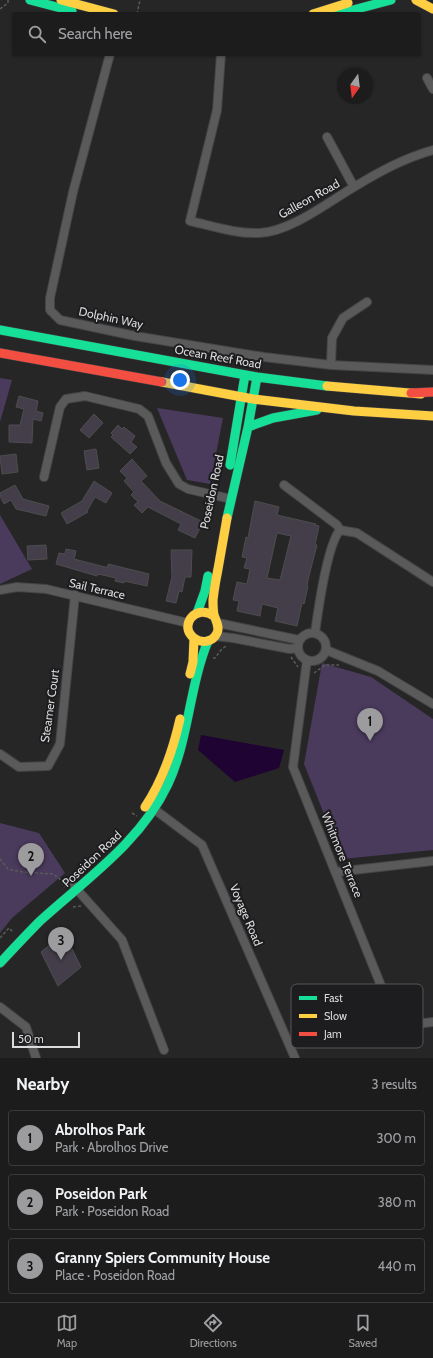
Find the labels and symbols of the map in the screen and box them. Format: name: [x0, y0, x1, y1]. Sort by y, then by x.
north arrow: [337, 68, 373, 104]
street label: Galleon Road: [276, 176, 342, 222]
street label: Dolphin Way: [77, 303, 145, 332]
street label: Ocean Reef Road: [174, 341, 263, 372]
your location: [170, 370, 190, 390]
street label: Poseidon Road: [196, 453, 227, 530]
street label: Sail Terrace: [68, 575, 127, 602]
street label: Steamer Court: [37, 668, 62, 744]
pin: 1: [357, 708, 383, 741]
street label: Whitmore Terrace: [319, 810, 366, 900]
street label: Poseidon Road: [59, 827, 124, 890]
pin: 2: [18, 843, 44, 876]
street label: Voyage Road: [227, 882, 266, 948]
pin: 3: [48, 927, 74, 960]
legend: [291, 984, 423, 1048]
text: Fast: [324, 991, 343, 1005]
text: Slow: [324, 1009, 347, 1023]
text: Jam: [323, 1027, 342, 1041]
scale bar: [12, 1030, 80, 1049]

